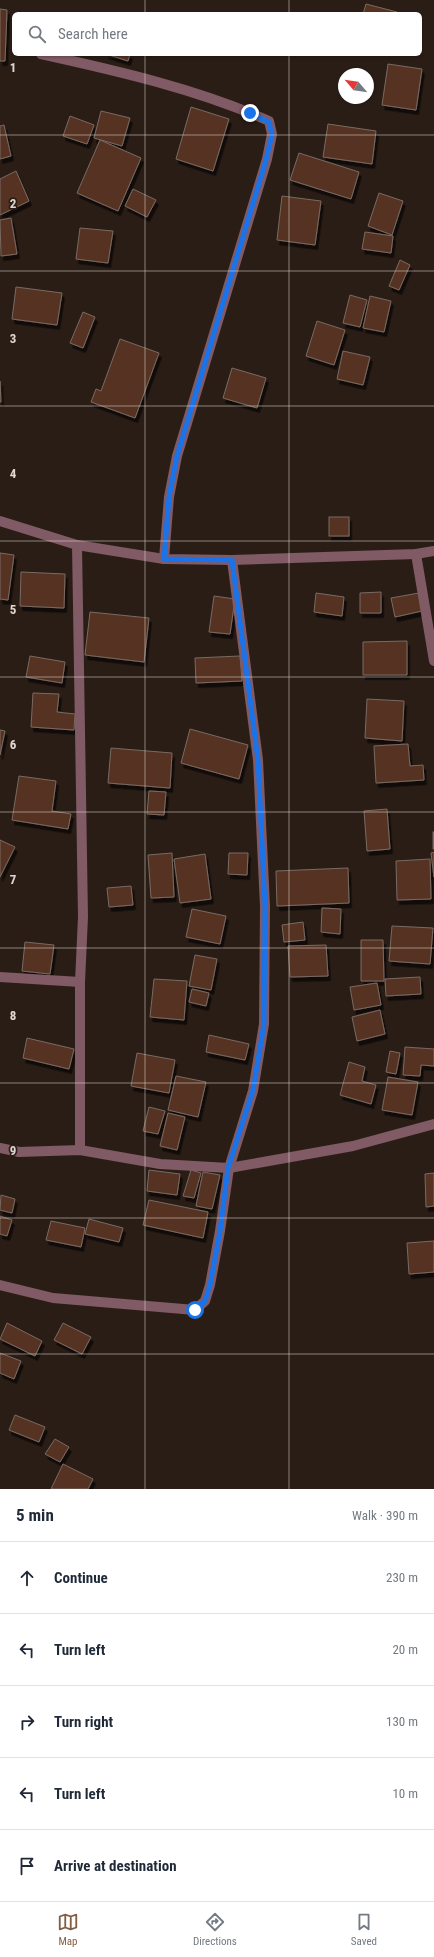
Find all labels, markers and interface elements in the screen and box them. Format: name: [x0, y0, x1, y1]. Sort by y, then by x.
search box: [12, 12, 422, 56]
icon: search: [26, 23, 48, 45]
text: Search here: [58, 25, 128, 43]
text: 1: [10, 60, 16, 75]
north arrow: [338, 68, 374, 104]
route end: [241, 104, 259, 122]
text: 2: [10, 196, 17, 211]
text: 3: [10, 331, 16, 346]
text: 4: [10, 466, 17, 481]
text: 5: [10, 602, 17, 617]
text: 6: [10, 737, 17, 752]
text: 7: [10, 872, 17, 887]
text: 8: [10, 1008, 16, 1023]
text: 9: [10, 1143, 16, 1158]
route start: [186, 1301, 204, 1319]
text: 5 min: [16, 1505, 54, 1525]
text: Walk · 390 m: [352, 1508, 418, 1523]
icon: ahead: [16, 1567, 38, 1589]
text: Continue: [54, 1569, 108, 1587]
text: 230 m: [386, 1570, 418, 1585]
icon: left: [16, 1639, 38, 1661]
text: Turn left: [54, 1641, 105, 1659]
text: 20 m: [392, 1642, 418, 1657]
icon: right: [16, 1711, 38, 1733]
text: Turn right: [54, 1713, 113, 1731]
text: 130 m: [386, 1714, 418, 1729]
icon: left: [16, 1783, 38, 1805]
text: Turn left: [54, 1785, 105, 1803]
text: 10 m: [392, 1786, 418, 1801]
icon: arrive: [16, 1855, 38, 1877]
text: Arrive at destination: [54, 1857, 177, 1875]
tab: Map: [57, 1911, 79, 1948]
tab: Directions: [193, 1911, 237, 1948]
tab: Saved: [351, 1911, 377, 1948]

